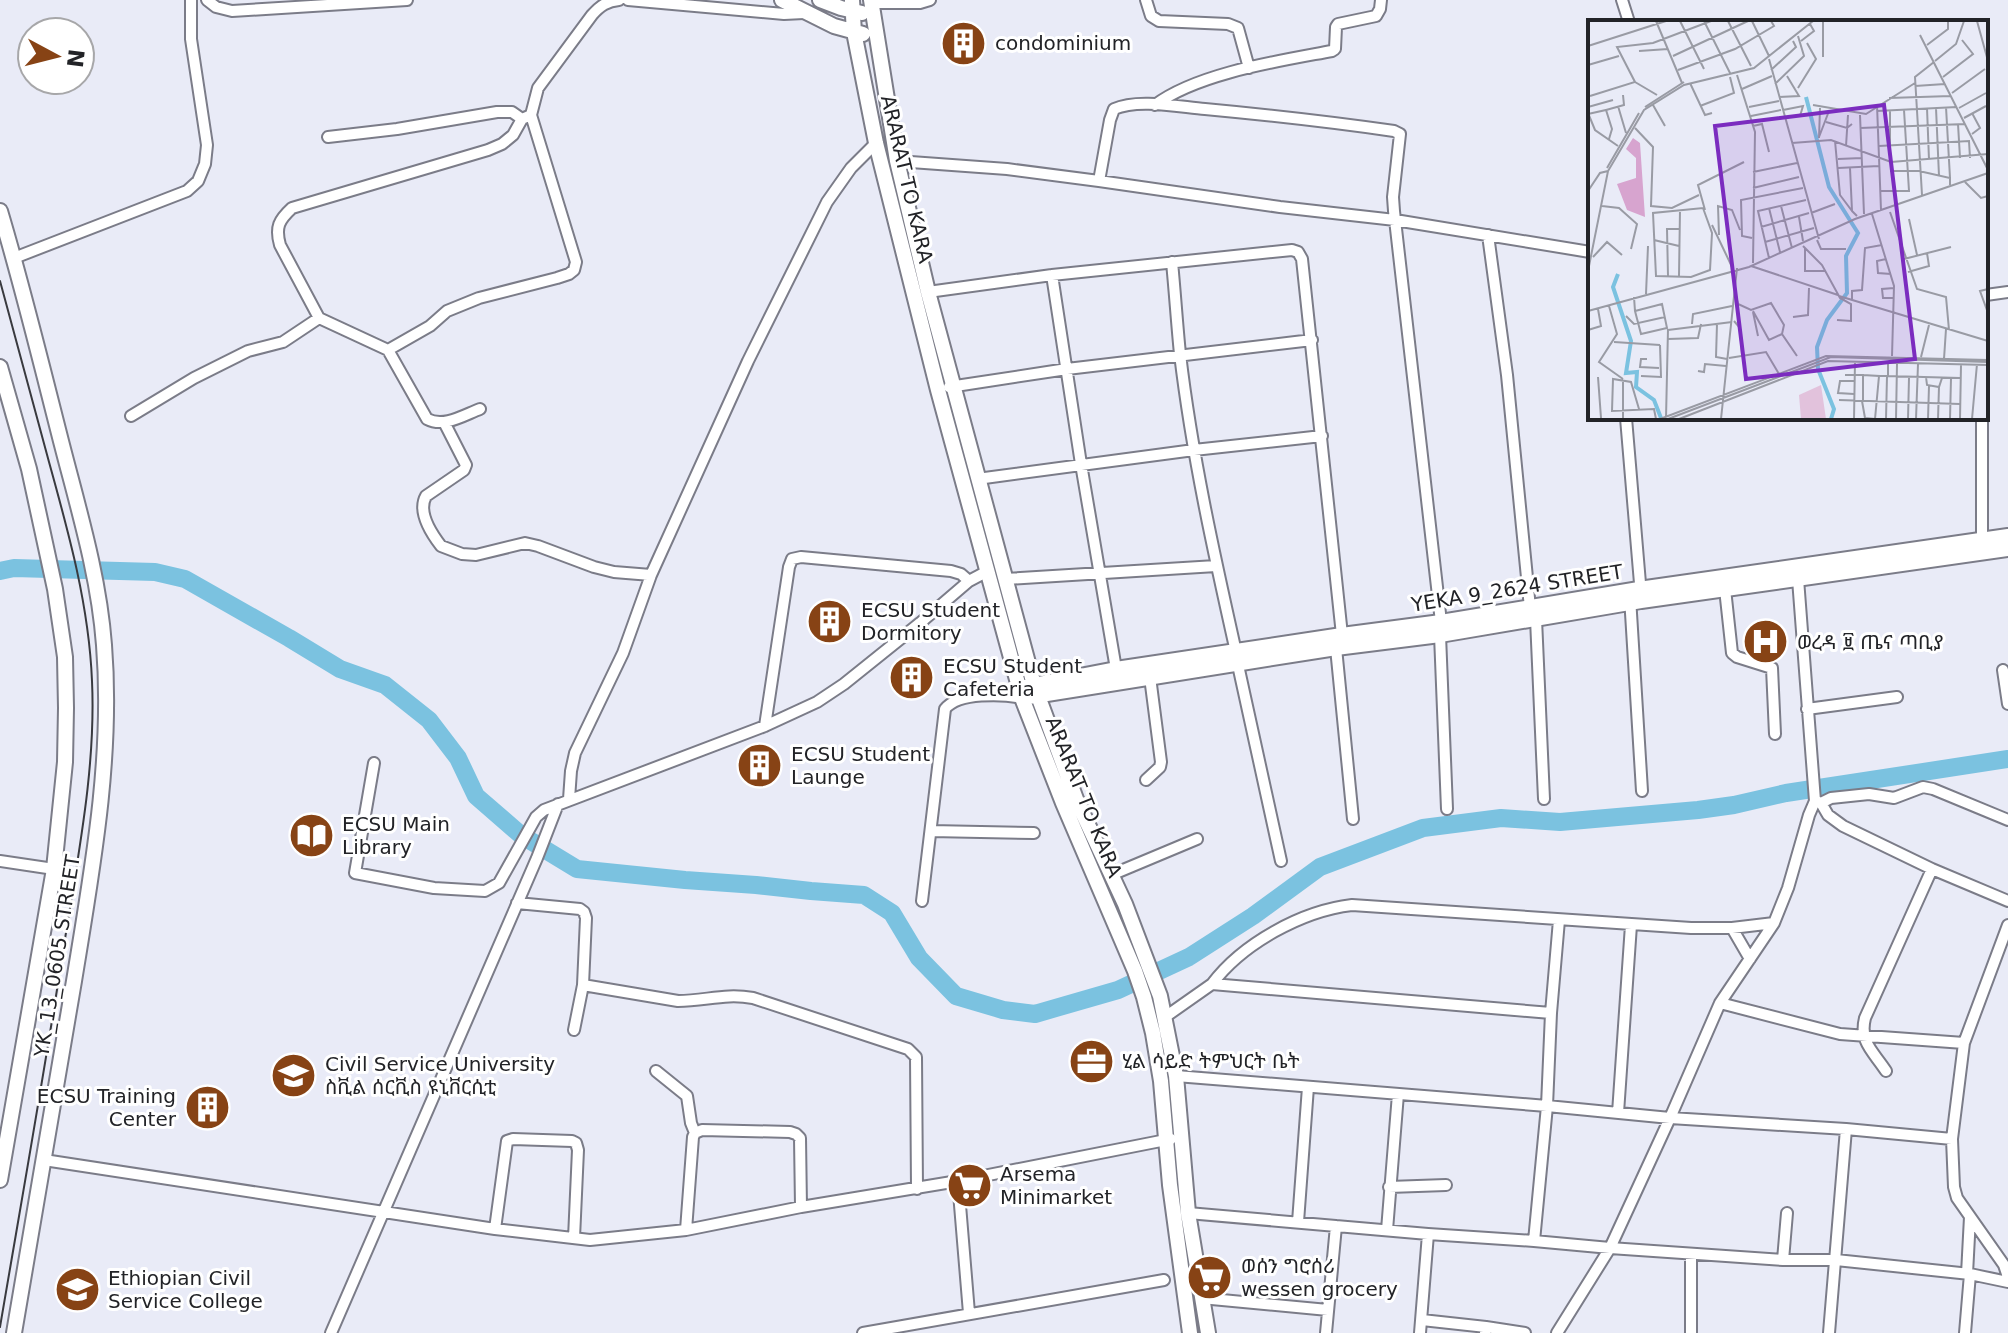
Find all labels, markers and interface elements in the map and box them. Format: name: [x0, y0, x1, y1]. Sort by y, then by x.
north arrow: [16, 16, 96, 96]
building icon: condominium: [940, 19, 988, 67]
inset map: [1588, 20, 1988, 420]
place label: condominium: [995, 31, 1131, 55]
text: N: [62, 48, 89, 69]
street label: ARARAT TO KARA: [876, 93, 938, 266]
street label: YEKA 9_2624 STREET: [1408, 559, 1625, 617]
building icon: ECSU Student Dormitory: [806, 597, 854, 645]
place label: ECSU Student Dormitory: [861, 598, 1000, 645]
hospital icon: ወረዳ ፱ ጤና ጣቢያ: [1742, 618, 1790, 666]
place label: ወረዳ ፱ ጤና ጣቢያ: [1797, 630, 1943, 654]
building icon: ECSU Student Cafeteria: [888, 654, 936, 702]
place label: ECSU Student Cafeteria: [943, 654, 1082, 701]
street label: ARARAT TO KARA: [1041, 713, 1127, 881]
building icon: ECSU Student Launge: [736, 742, 784, 790]
place label: ECSU Student Launge: [791, 742, 930, 789]
library icon: ECSU Main Library: [287, 811, 335, 859]
place label: ECSU Main Library: [342, 812, 450, 859]
street label: YK_13_0605 STREET: [29, 852, 85, 1060]
office icon: ሂል ሳይድ ትምህርት ቤት: [1067, 1037, 1115, 1085]
place label: ሂል ሳይድ ትምህርት ቤት: [1122, 1049, 1300, 1073]
school or university icon: Civil Service University ስቪል ሰርቪስ ዩኒቨርሲቲ: [270, 1051, 318, 1099]
place label: Civil Service University ስቪል ሰርቪስ ዩኒቨርሲቲ: [325, 1052, 555, 1099]
building icon: ECSU Training Center: [183, 1083, 231, 1131]
place label: ECSU Training Center: [37, 1084, 177, 1131]
supermarket icon: Arsema Minimarket: [945, 1161, 993, 1209]
place label: Arsema Minimarket: [1000, 1162, 1112, 1209]
supermarket icon: ወሰን ግሮሰሪ wessen grocery: [1186, 1254, 1234, 1302]
place label: ወሰን ግሮሰሪ wessen grocery: [1241, 1254, 1398, 1301]
school or university icon: Ethiopian Civil Service College: [53, 1265, 101, 1313]
place label: Ethiopian Civil Service College: [108, 1266, 263, 1313]

